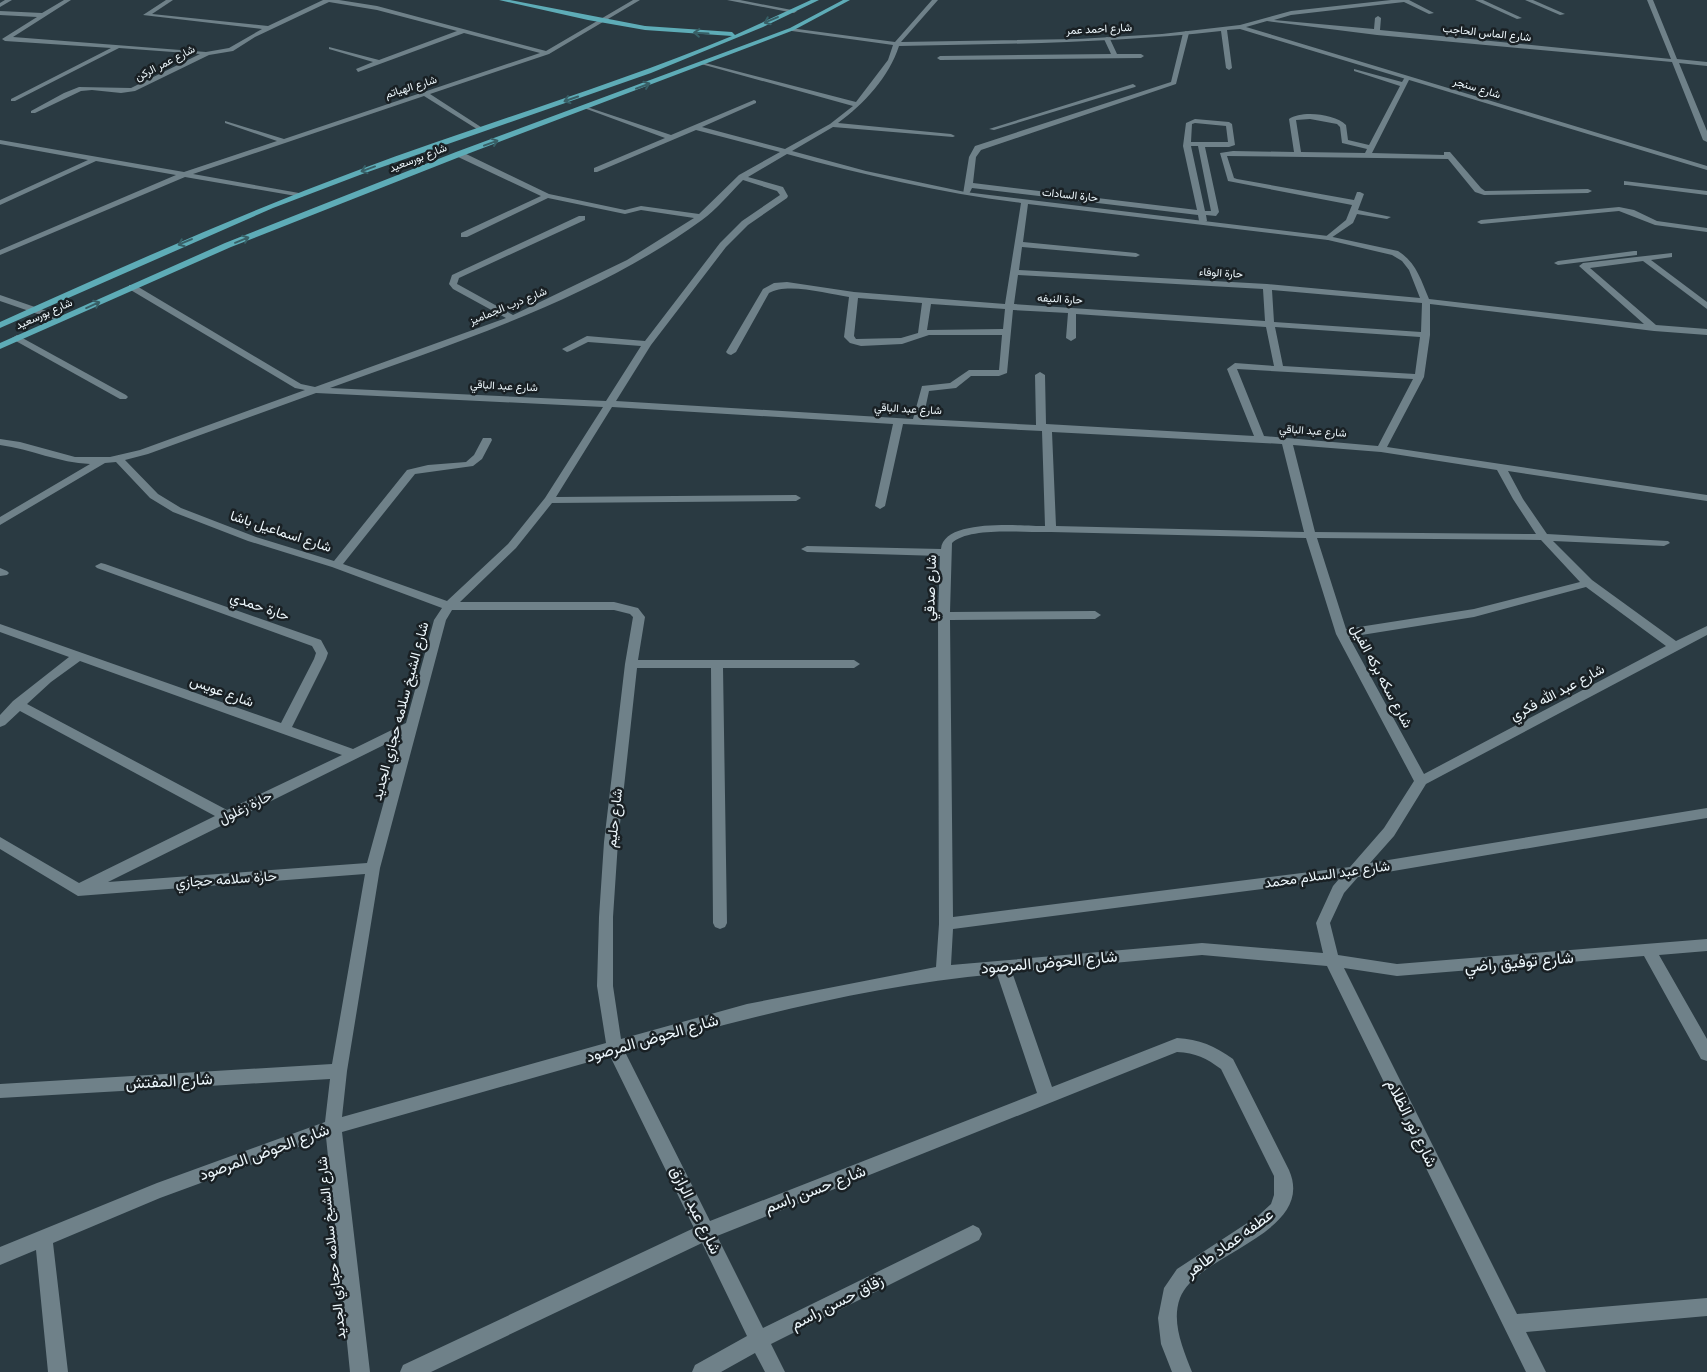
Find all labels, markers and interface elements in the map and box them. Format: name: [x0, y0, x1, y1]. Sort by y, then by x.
one-way arrow: [764, 16, 779, 26]
street label: شارع احمد عمر: [1065, 21, 1133, 38]
street label: شارع الماس الحاجب: [1442, 22, 1532, 45]
one-way arrow: [693, 29, 709, 38]
street label: شارع عمر الركن: [133, 42, 198, 85]
street label: شارع الهياتم: [384, 73, 439, 102]
street label: شارع سنجر: [1450, 74, 1503, 102]
one-way arrow: [635, 81, 650, 90]
one-way arrow: [564, 95, 580, 104]
one-way arrow: [483, 138, 498, 147]
street label: شارع بورسعيد: [387, 141, 449, 176]
one-way arrow: [361, 165, 376, 174]
street label: حارة السادات: [1041, 186, 1099, 204]
one-way arrow: [234, 234, 249, 243]
one-way arrow: [178, 238, 193, 247]
street label: حارة الوفاء: [1199, 265, 1243, 281]
street label: شارع درب الجماميز: [467, 284, 549, 329]
street label: حارة النيفه: [1037, 291, 1083, 307]
street label: شارع بورسعيد: [14, 296, 75, 333]
one-way arrow: [85, 299, 100, 309]
street label: شارع عبد الباقي: [470, 378, 538, 397]
street label: شارع عبد الباقي: [874, 401, 942, 420]
street label: شارع عبد الباقي: [1279, 422, 1347, 443]
street label: شارع اسماعيل باشا: [227, 507, 334, 558]
street label: شارع صدقي: [921, 555, 943, 622]
street label: حارة حمدي: [227, 588, 292, 627]
street label: شارع الشيخ سلامه حجازي الجديد: [368, 620, 435, 803]
street label: شارع سكه بركه الفيل: [1345, 622, 1416, 732]
street label: شارع عبد الله فكري: [1507, 660, 1609, 727]
street label: شارع عويس: [187, 672, 256, 713]
street label: حارة زغلول: [216, 787, 275, 829]
street label: شارع حليم: [603, 788, 628, 849]
street label: شارع عبد السلام محمد: [1263, 857, 1391, 894]
street label: حارة سلامه حجازي: [175, 867, 278, 895]
street label: شارع الحوض المرصود: [980, 947, 1118, 979]
street label: شارع توفيق راضي: [1464, 948, 1575, 980]
street label: شارع الحوض المرصود: [584, 1010, 721, 1068]
street label: شارع المفتش: [125, 1069, 213, 1095]
street label: شارع نور الظلام: [1381, 1076, 1441, 1171]
street label: شارع الحوض المرصود: [196, 1120, 332, 1186]
street label: شارع الشيخ سلامه حجازي الجديد: [313, 1155, 353, 1340]
street label: شارع حسن راسم: [762, 1161, 869, 1219]
street label: شارع عبد الرازق: [665, 1163, 726, 1258]
street label: عطفه عماد طاهر: [1180, 1205, 1277, 1283]
street label: زقاق حسن راسم: [787, 1270, 887, 1334]

